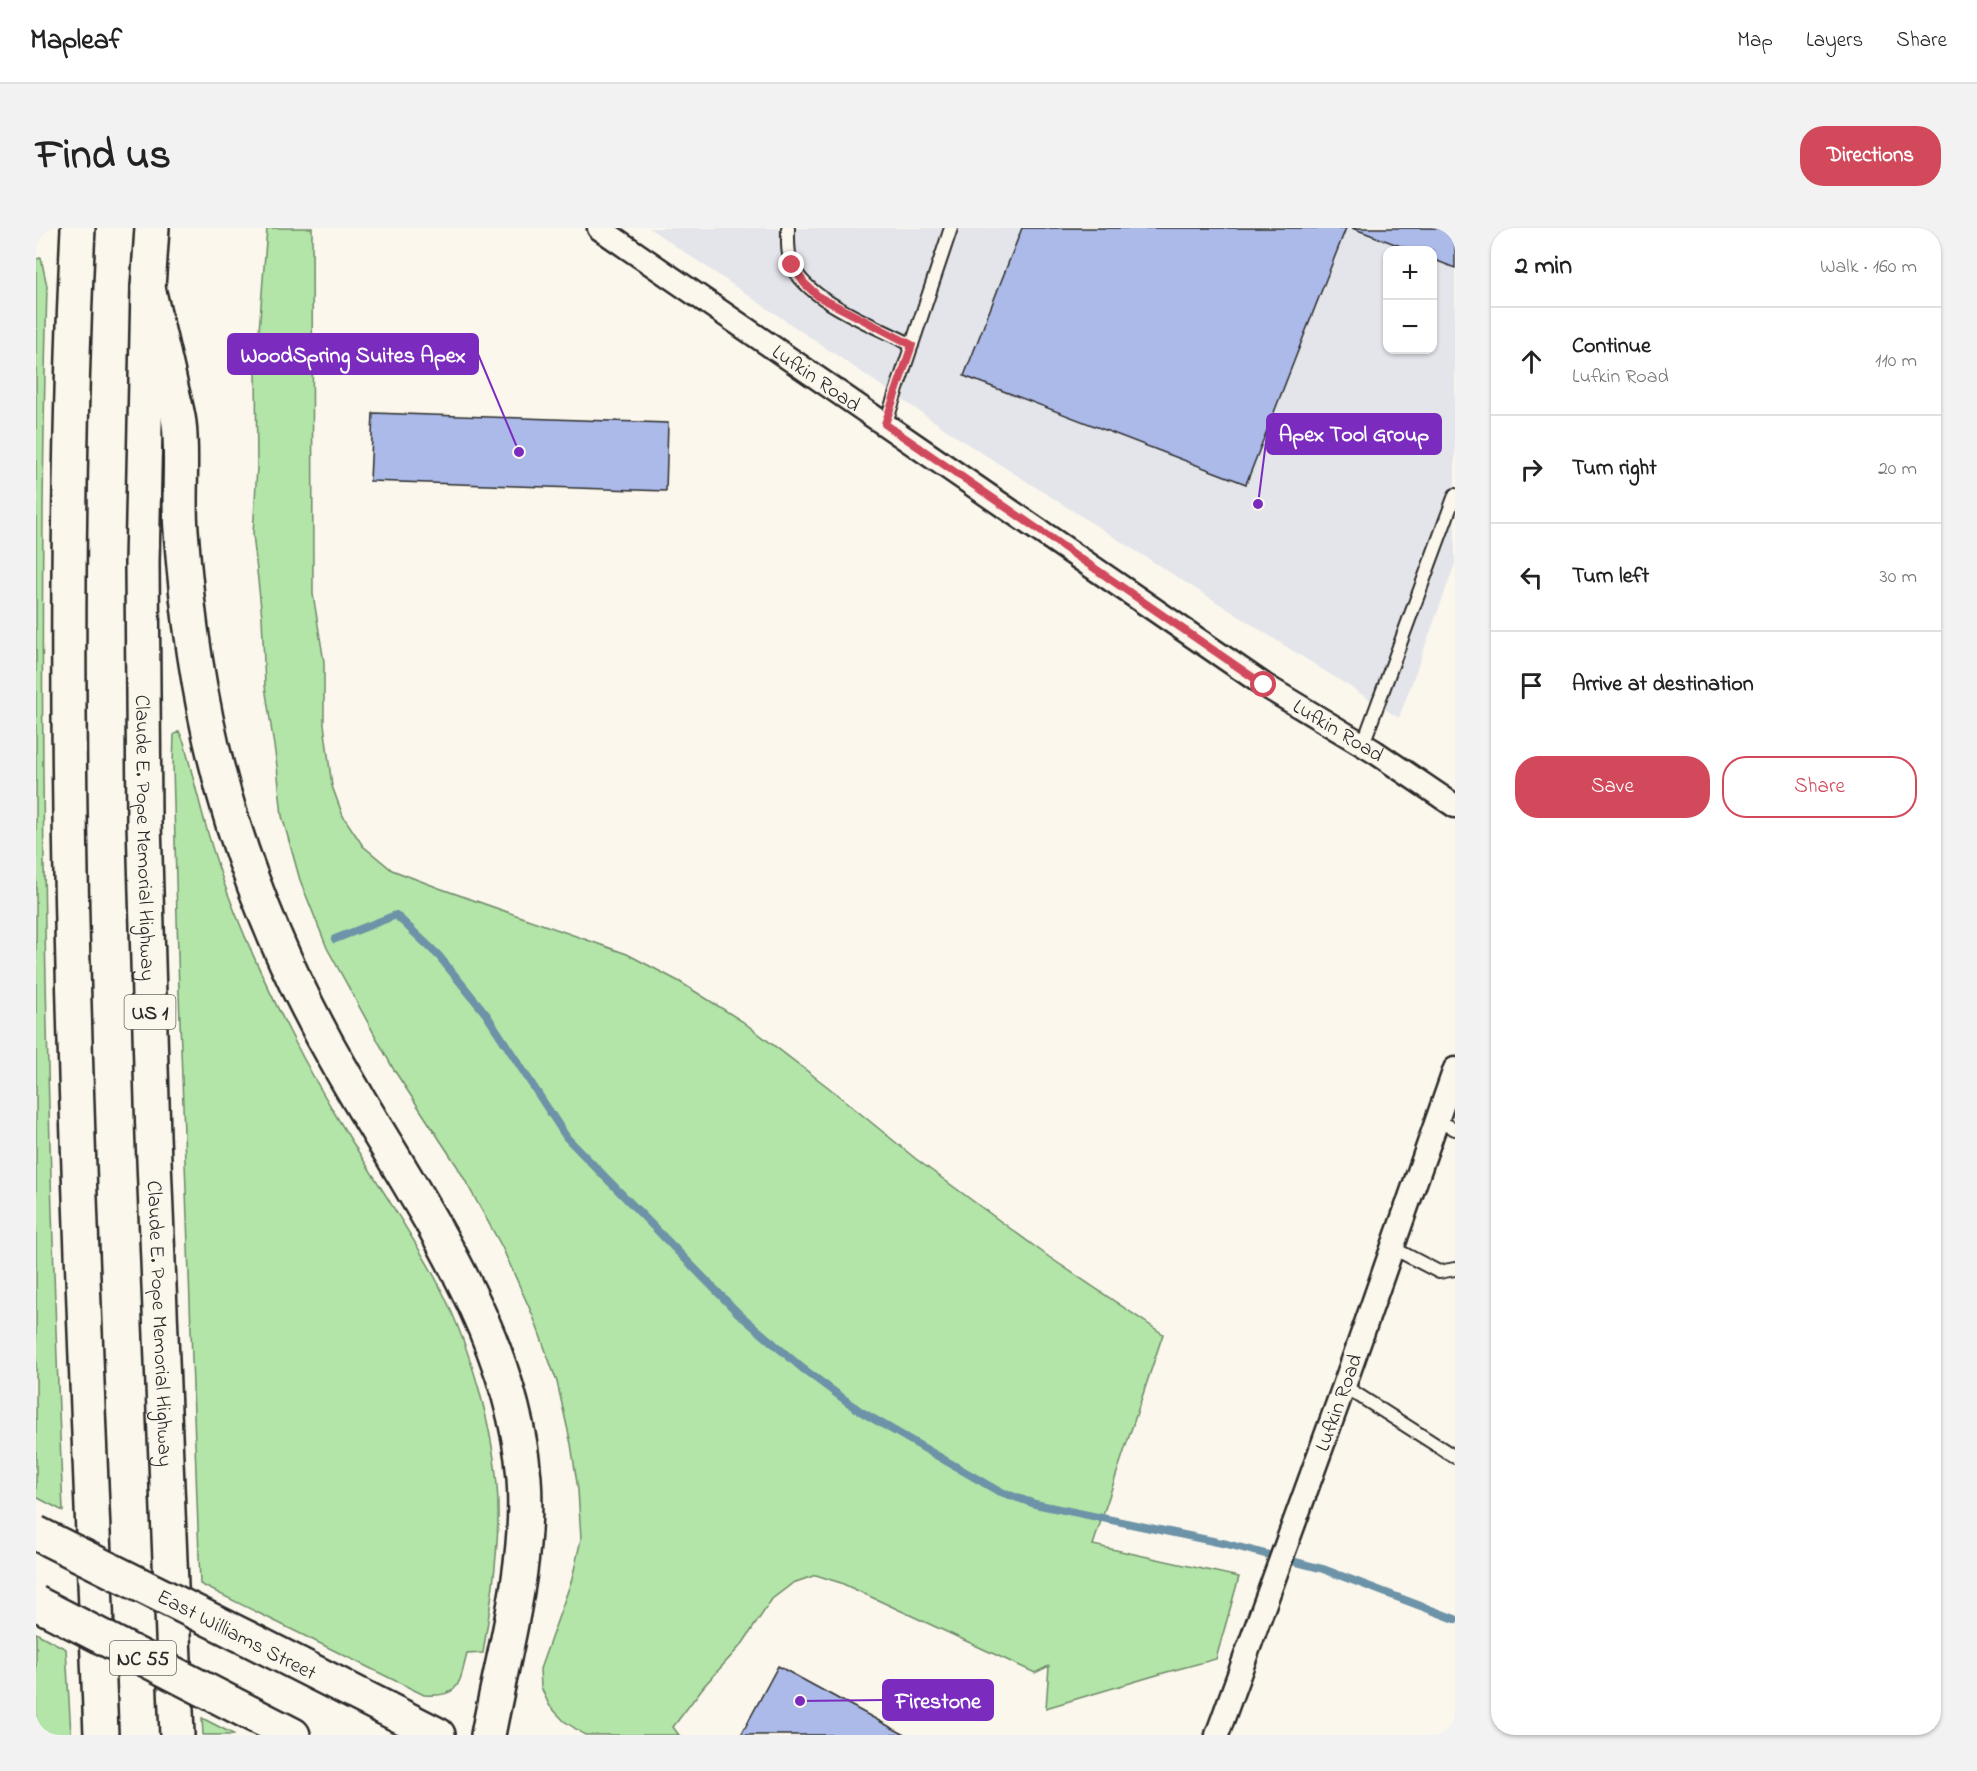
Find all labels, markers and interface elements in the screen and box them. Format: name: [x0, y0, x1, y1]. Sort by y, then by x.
text: Mapleaf: [30, 21, 122, 62]
text: Map: [1737, 26, 1773, 56]
text: Layers: [1806, 26, 1863, 56]
text: Share: [1896, 26, 1947, 56]
text: Find us: [36, 126, 171, 187]
button: Directions: [1800, 126, 1941, 186]
map controls: [1383, 246, 1437, 354]
button: +: [1383, 246, 1437, 300]
text: 2 min: [1515, 248, 1572, 286]
route end: [778, 251, 804, 277]
text: Walk · 160 m: [1820, 253, 1917, 282]
button: −: [1383, 300, 1437, 354]
text: Continue: [1572, 331, 1651, 363]
callout: WoodSpring Suites Apex: [228, 334, 478, 374]
street label: Lufkin Road: [765, 338, 866, 420]
text: WoodSpring Suites Apex: [240, 341, 466, 374]
icon: ahead: [1515, 345, 1548, 378]
text: 110 m: [1875, 347, 1917, 376]
text: Lufkin Road: [1572, 363, 1669, 392]
callout: Apex Tool Group: [1267, 414, 1441, 454]
text: Apex Tool Group: [1279, 420, 1429, 452]
icon: right: [1515, 453, 1548, 486]
text: Turn right: [1572, 453, 1657, 485]
text: 20 m: [1878, 455, 1917, 484]
icon: left: [1515, 561, 1548, 594]
text: Turn left: [1572, 561, 1649, 593]
text: 30 m: [1880, 563, 1917, 592]
icon: arrive: [1515, 669, 1548, 702]
text: Arrive at destination: [1572, 669, 1754, 701]
route start: [1250, 671, 1276, 697]
street label: Lufkin Road: [1286, 693, 1389, 771]
street label: Claude E. Pope Memorial Highway: [126, 695, 162, 981]
button: Save: [1515, 756, 1710, 818]
button: Share: [1722, 756, 1917, 818]
road number: US 1: [124, 995, 176, 1029]
street label: Claude E. Pope Memorial Highway: [138, 1180, 179, 1467]
street label: Lufkin Road: [1308, 1350, 1371, 1456]
street label: East Williams Street: [151, 1583, 321, 1689]
road number: NC 55: [110, 1641, 176, 1675]
callout: Firestone: [883, 1680, 993, 1720]
text: Firestone: [894, 1687, 982, 1719]

